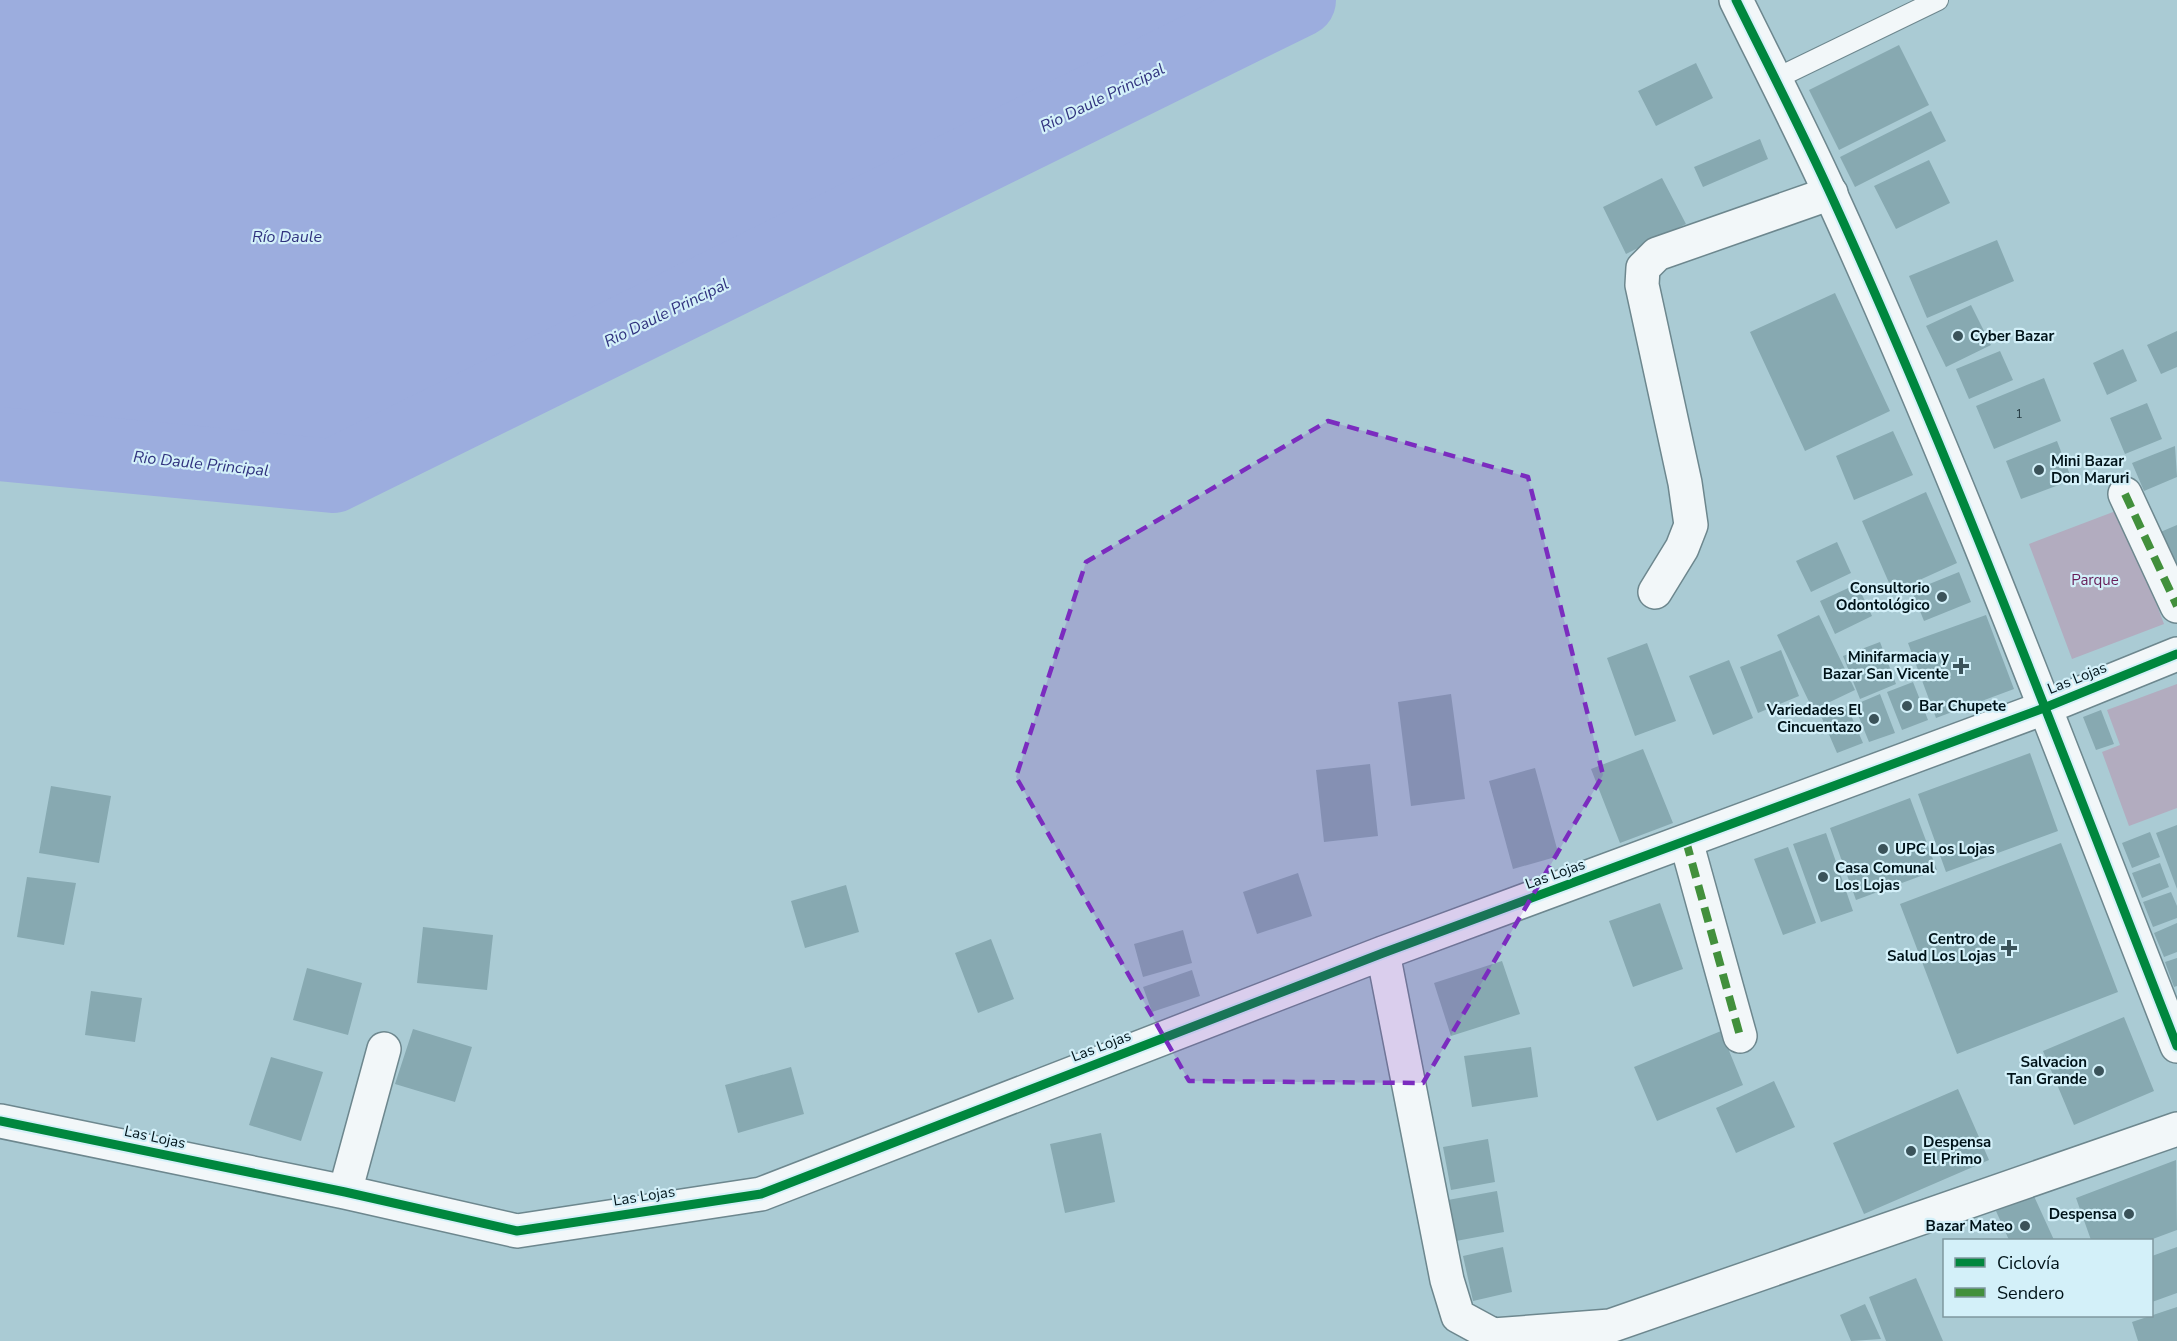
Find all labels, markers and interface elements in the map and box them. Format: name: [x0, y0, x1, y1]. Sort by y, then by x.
water label: Rio Daule Principal: [1036, 58, 1169, 138]
water label: Río Daule: [252, 226, 322, 248]
water label: Rio Daule Principal: [600, 273, 733, 353]
place label: Cyber Bazar: [1970, 326, 2055, 346]
marker: Cyber Bazar: [1951, 329, 1965, 343]
house number: 1: [2015, 406, 2023, 422]
water label: Rio Daule Principal: [132, 446, 270, 482]
place label: Mini Bazar Don Maruri: [2051, 451, 2129, 488]
marker: Mini Bazar Don Maruri: [2032, 463, 2046, 477]
park label: Parque: [2071, 570, 2119, 590]
place label: Consultorio Odontológico: [1836, 578, 1930, 615]
marker: Consultorio Odontológico: [1935, 590, 1949, 604]
place label: Minifarmacia y Bazar San Vicente: [1823, 647, 1949, 684]
street label: Las Lojas: [2044, 657, 2110, 699]
marker: Minifarmacia y Bazar San Vicente: [1954, 659, 1968, 673]
place label: Bar Chupete: [1919, 696, 2006, 716]
marker: Bar Chupete: [1900, 699, 1914, 713]
place label: Variedades El Cincuentazo: [1766, 700, 1862, 737]
marker: Variedades El Cincuentazo: [1867, 712, 1881, 726]
place label: UPC Los Lojas: [1895, 839, 1995, 859]
marker: UPC Los Lojas: [1876, 842, 1890, 856]
street label: Las Lojas: [1522, 854, 1588, 894]
place label: Casa Comunal Los Lojas: [1835, 858, 1935, 895]
marker: Casa Comunal Los Lojas: [1816, 870, 1830, 884]
place label: Centro de Salud Los Lojas: [1887, 929, 1996, 966]
marker: Centro de Salud Los Lojas: [2000, 939, 2018, 957]
street label: Las Lojas: [1068, 1026, 1134, 1066]
place label: Salvacion Tan Grande: [2007, 1052, 2087, 1089]
marker: Salvacion Tan Grande: [2092, 1064, 2106, 1078]
street label: Las Lojas: [122, 1121, 188, 1153]
place label: Despensa El Primo: [1923, 1132, 1991, 1169]
marker: Despensa El Primo: [1904, 1144, 1918, 1158]
street label: Las Lojas: [612, 1181, 676, 1211]
place label: Despensa: [2049, 1204, 2117, 1224]
marker: Despensa: [2122, 1207, 2136, 1221]
place label: Bazar Mateo: [1926, 1216, 2013, 1236]
marker: Bazar Mateo: [2018, 1219, 2032, 1233]
legend: [1943, 1239, 2153, 1317]
text: Ciclovía: [1997, 1251, 2060, 1275]
text: Sendero: [1997, 1281, 2064, 1305]

